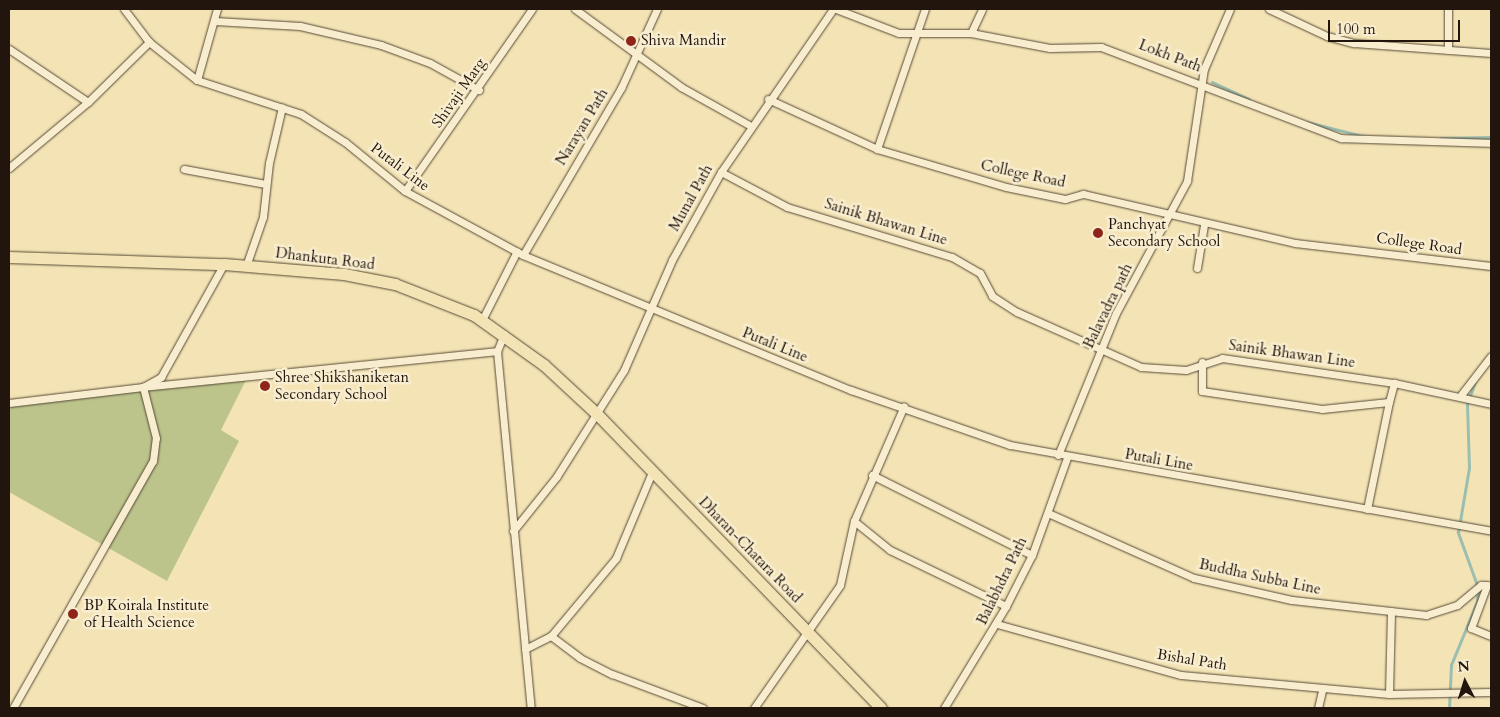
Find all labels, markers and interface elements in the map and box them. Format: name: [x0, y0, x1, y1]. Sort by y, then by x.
scale bar: [1330, 10, 1462, 42]
text: 100 m: [1336, 19, 1376, 39]
place label: Shiva Mandir: [641, 32, 726, 50]
marker: Shiva Mandir: [625, 35, 637, 47]
street label: Lokh Path: [1136, 36, 1204, 76]
street label: Shivaji Marg: [428, 55, 490, 131]
street label: Narayan Path: [552, 85, 612, 169]
street label: Putali Line: [367, 139, 433, 195]
street label: College Road: [979, 156, 1067, 192]
street label: Munal Path: [665, 161, 717, 235]
street label: Sainik Bhawan Line: [822, 195, 950, 249]
place label: Panchyat Secondary School: [1108, 215, 1220, 250]
marker: Panchyat Secondary School: [1092, 227, 1104, 239]
street label: College Road: [1375, 229, 1463, 259]
street label: Dhankuta Road: [274, 244, 376, 274]
street label: Balavadra path: [1080, 261, 1136, 351]
street label: Putali Line: [740, 324, 810, 366]
street label: Sainik Bhawan Line: [1228, 336, 1356, 372]
place label: Shree Shikshaniketan Secondary School: [275, 368, 409, 403]
marker: Shree Shikshaniketan Secondary School: [259, 380, 271, 392]
street label: Putali Line: [1123, 445, 1195, 475]
street label: Dharan-Chatara Road: [695, 493, 805, 607]
street label: Balabhdra Path: [973, 534, 1031, 628]
street label: Buddha Subba Line: [1197, 555, 1323, 599]
place label: BP Koirala Institute of Health Science: [84, 596, 209, 631]
marker: BP Koirala Institute of Health Science: [66, 607, 80, 621]
street label: Bishal Path: [1156, 646, 1228, 674]
north arrow: [1440, 657, 1490, 707]
text: N: [1457, 657, 1471, 677]

